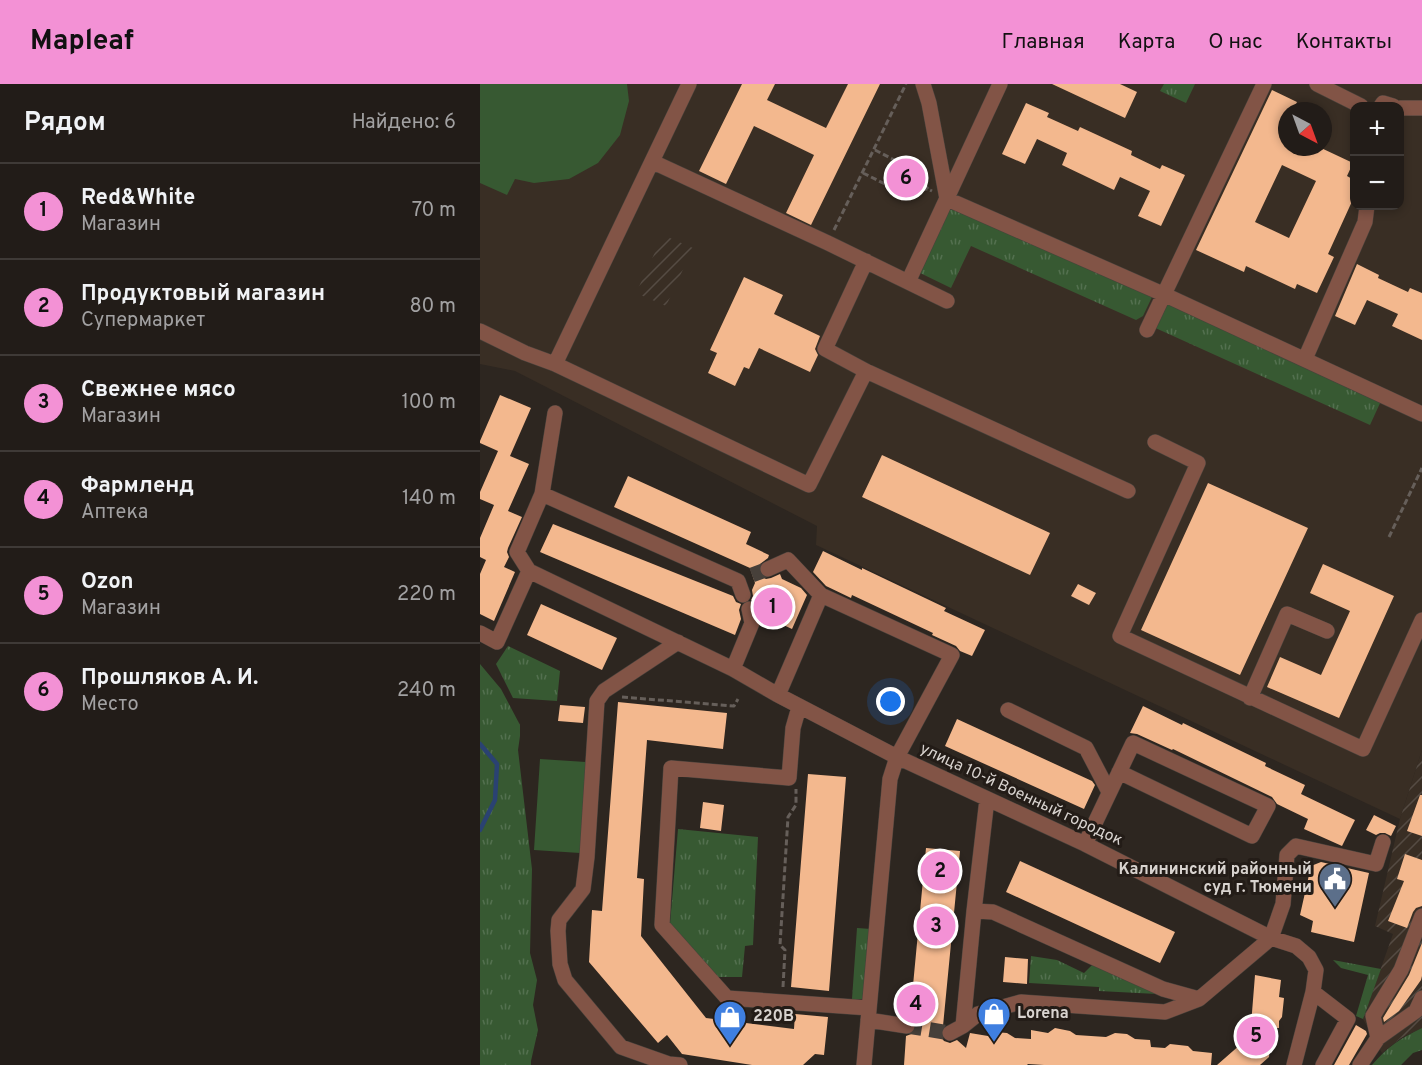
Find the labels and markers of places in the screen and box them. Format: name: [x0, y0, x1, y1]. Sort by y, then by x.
pin: 6: [886, 156, 926, 200]
pin: 1: [754, 584, 792, 630]
pin: 2: [920, 848, 960, 894]
place label: Калининский районный суд г. Тюмени: [1118, 860, 1312, 898]
public building icon: Калининский районный суд г. Тюмени: [1317, 861, 1353, 908]
pin: 3: [916, 904, 956, 948]
pin: 4: [896, 982, 936, 1026]
shop icon: Lorena: [976, 996, 1012, 1043]
shop icon: 220В: [712, 999, 748, 1046]
place label: Lorena: [1017, 1004, 1069, 1024]
place label: 220В: [753, 1007, 794, 1027]
pin: 5: [1236, 1014, 1276, 1058]

